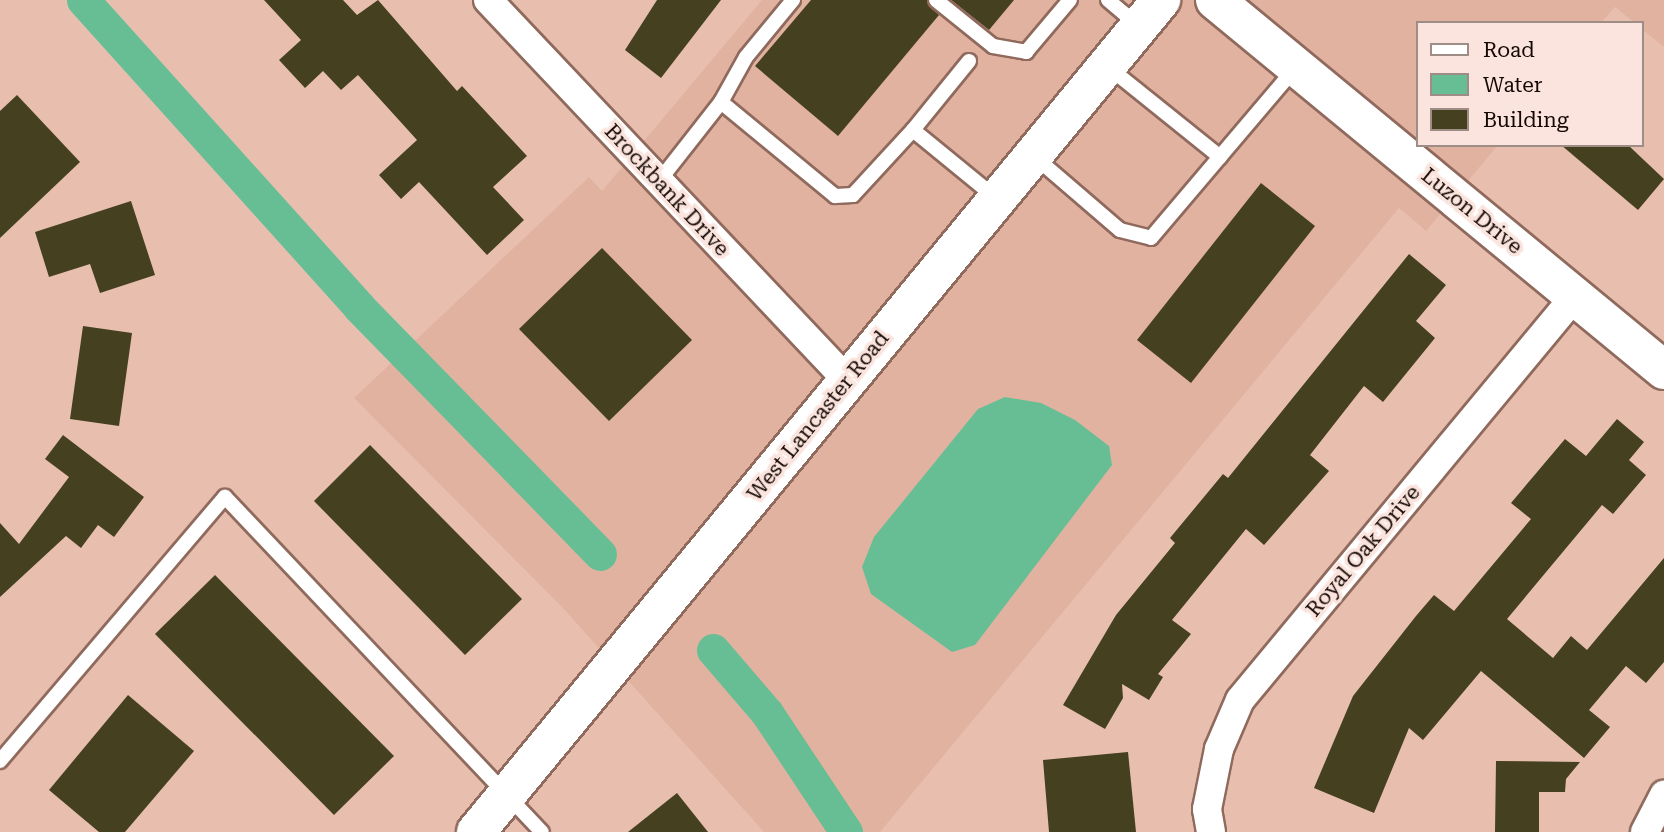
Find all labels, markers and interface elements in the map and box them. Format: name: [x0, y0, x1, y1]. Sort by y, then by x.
legend: [1416, 21, 1643, 147]
text: Road: [1483, 38, 1535, 62]
text: Water: [1483, 73, 1542, 97]
text: Building: [1483, 108, 1569, 132]
street label: Brockbank Drive: [599, 119, 735, 261]
street label: Luzon Drive: [1416, 163, 1528, 259]
street label: West Lancaster Road: [742, 326, 894, 506]
street label: Royal Oak Drive: [1301, 480, 1425, 622]

